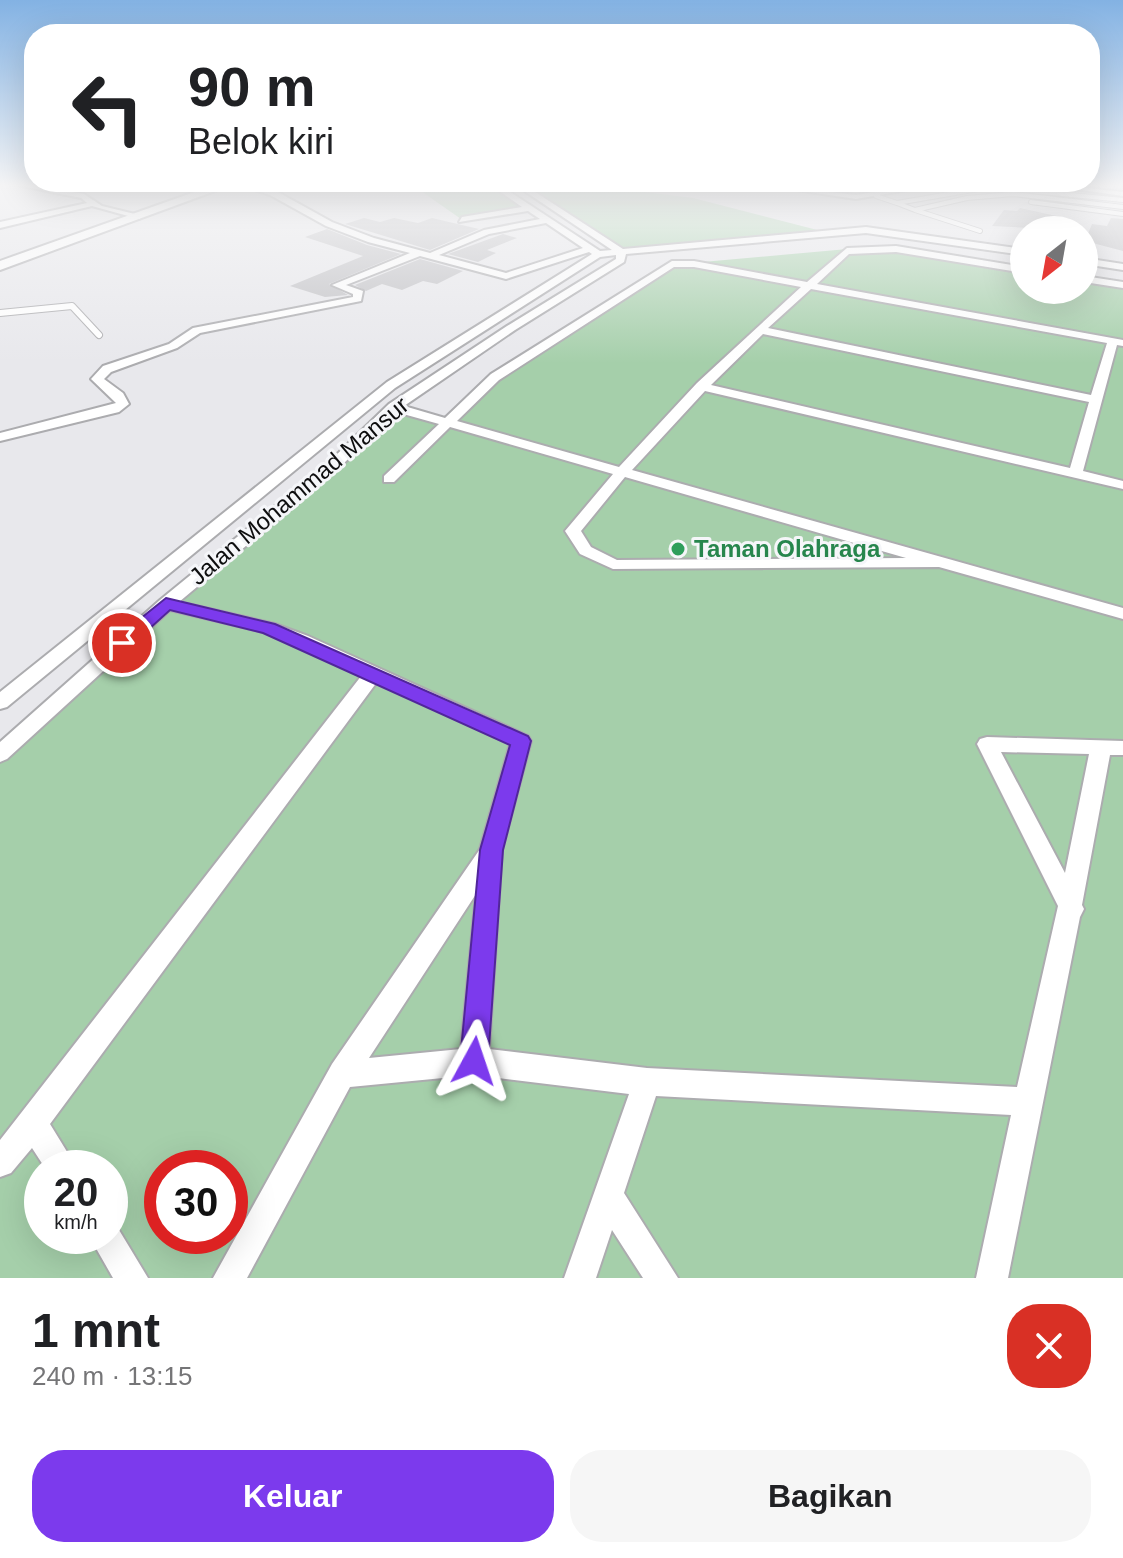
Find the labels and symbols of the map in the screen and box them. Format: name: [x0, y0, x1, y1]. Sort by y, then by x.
north arrow: [1010, 216, 1098, 304]
street label: Jalan Mohammad Mansur: [184, 391, 414, 590]
place label: Taman Olahraga: [694, 535, 881, 562]
marker: Taman Olahraga: [669, 540, 687, 558]
pin: [88, 609, 156, 677]
position arrow: [432, 1019, 516, 1103]
speed limit sign: 30: [144, 1150, 248, 1254]

